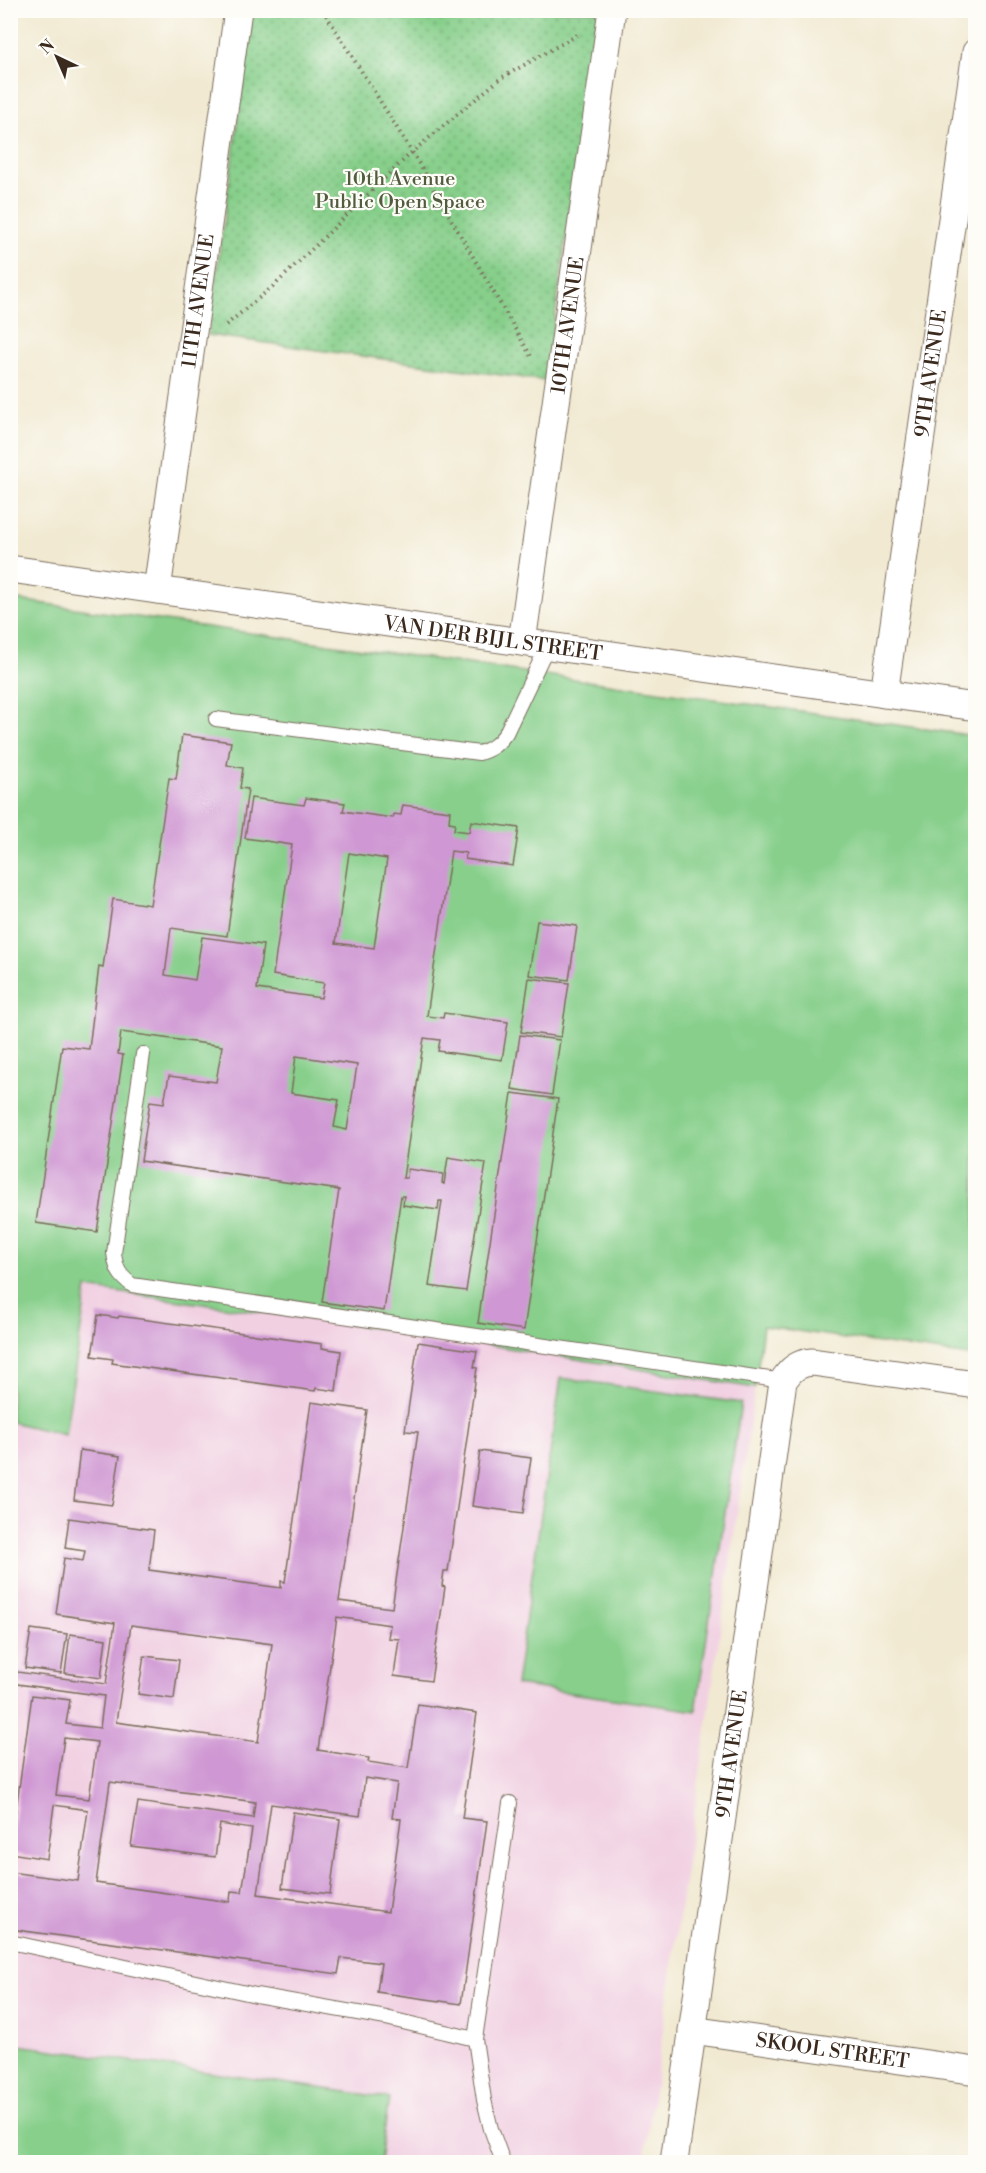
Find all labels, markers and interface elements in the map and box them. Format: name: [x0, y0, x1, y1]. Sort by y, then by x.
north arrow: [27, 27, 87, 87]
text: N: [36, 35, 59, 59]
park label: 10th Avenue Public Open Space: [315, 167, 485, 215]
street label: 11TH AVENUE: [177, 232, 221, 370]
street label: 10TH AVENUE: [546, 255, 591, 396]
street label: 9TH AVENUE: [910, 308, 953, 439]
street label: VAN DER BIJL STREET: [381, 611, 604, 668]
street label: 9TH AVENUE: [711, 1688, 754, 1820]
street label: SKOOL STREET: [754, 2028, 911, 2075]

